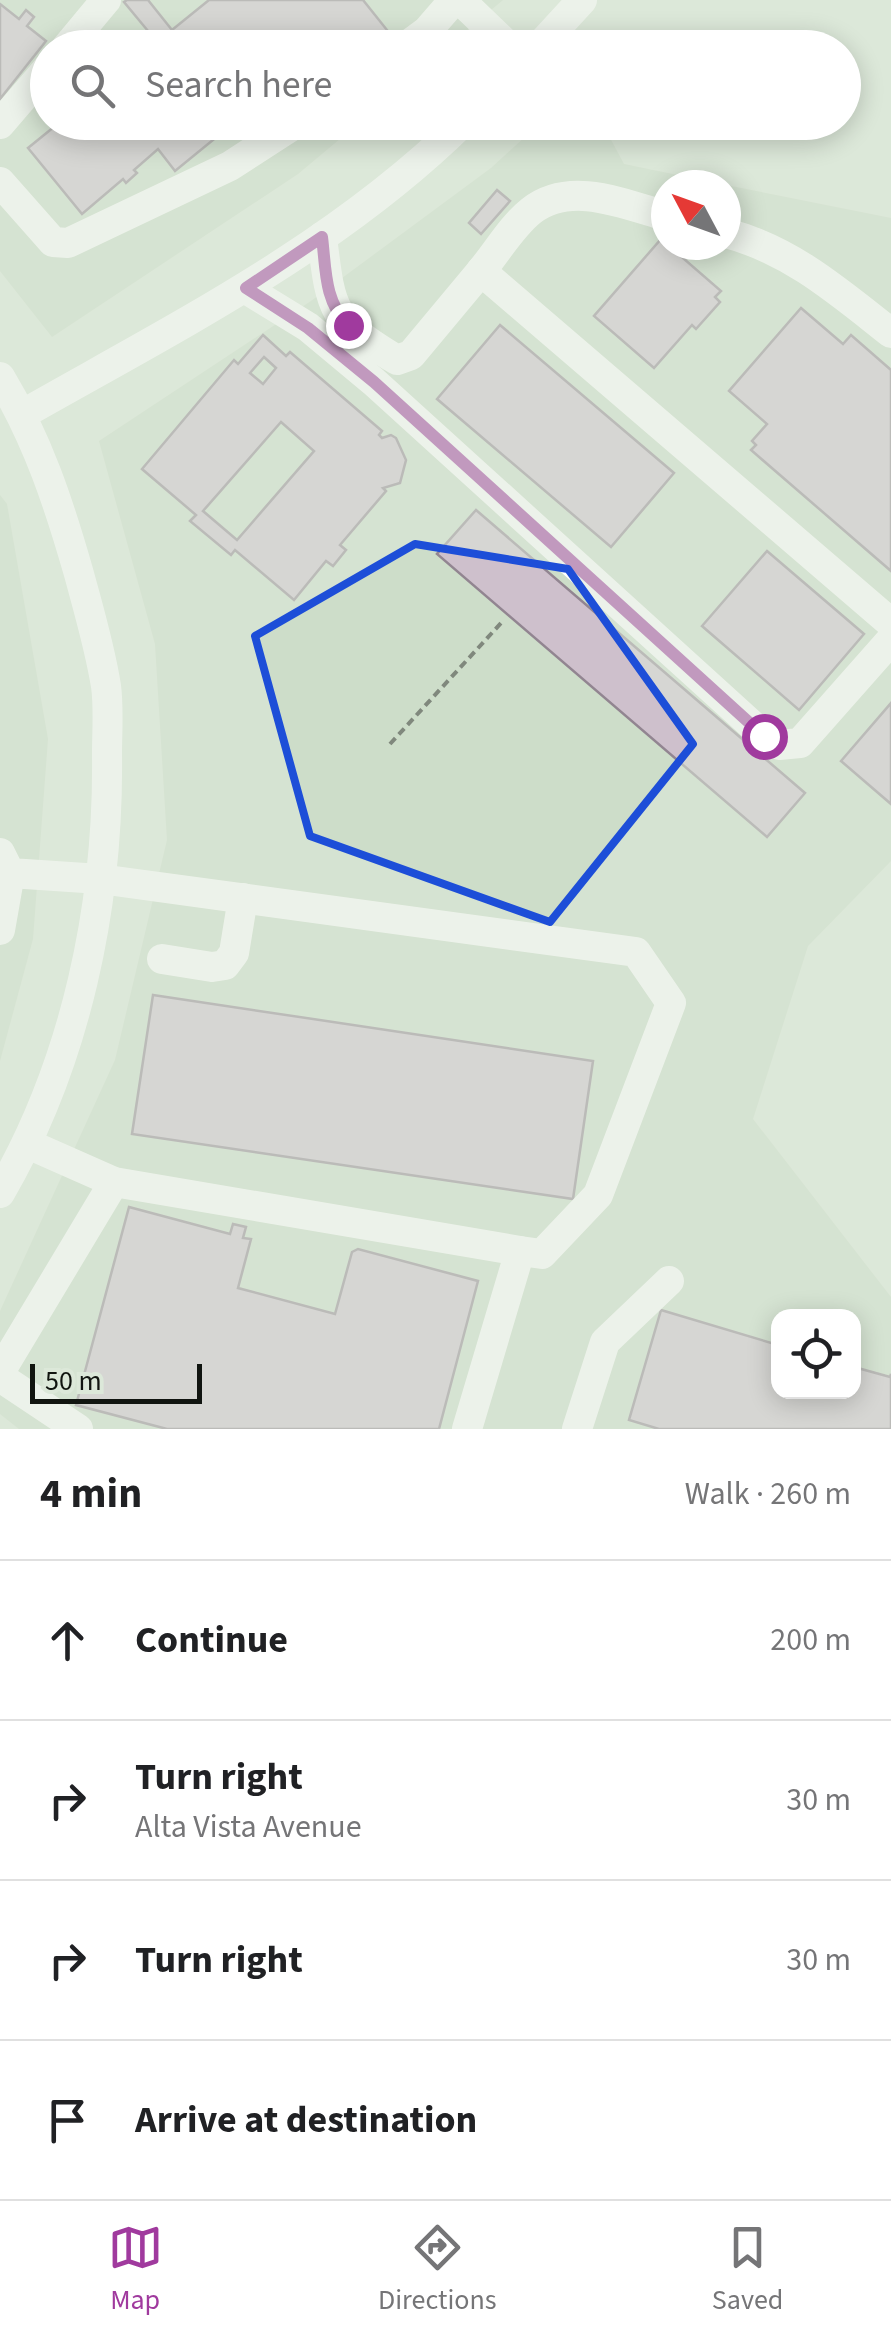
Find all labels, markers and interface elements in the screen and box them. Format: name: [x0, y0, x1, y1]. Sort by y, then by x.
search box: [30, 30, 861, 140]
icon: search: [65, 58, 120, 113]
text: Search here: [145, 58, 332, 112]
north arrow: [651, 170, 741, 260]
route end: [326, 303, 372, 349]
route start: [742, 714, 788, 760]
map controls: [771, 1309, 861, 1399]
button: locate: [771, 1309, 861, 1399]
scale bar: [30, 1359, 202, 1404]
text: 50 m: [45, 1361, 102, 1401]
text: 4 min: [40, 1464, 142, 1524]
text: Walk · 260 m: [685, 1471, 851, 1517]
icon: ahead: [40, 1613, 95, 1668]
text: Continue: [135, 1613, 288, 1667]
text: 200 m: [770, 1617, 851, 1663]
text: Turn right: [135, 1750, 303, 1804]
icon: right: [40, 1773, 95, 1828]
text: 30 m: [786, 1777, 851, 1823]
text: Alta Vista Avenue: [135, 1804, 362, 1850]
icon: right: [40, 1933, 95, 1988]
text: Turn right: [135, 1933, 303, 1987]
text: 30 m: [786, 1937, 851, 1983]
icon: arrive: [40, 2093, 95, 2148]
text: Arrive at destination: [135, 2093, 477, 2147]
tab: Map: [108, 2220, 163, 2320]
tab: Directions: [378, 2220, 497, 2320]
tab: Saved: [712, 2220, 783, 2320]

